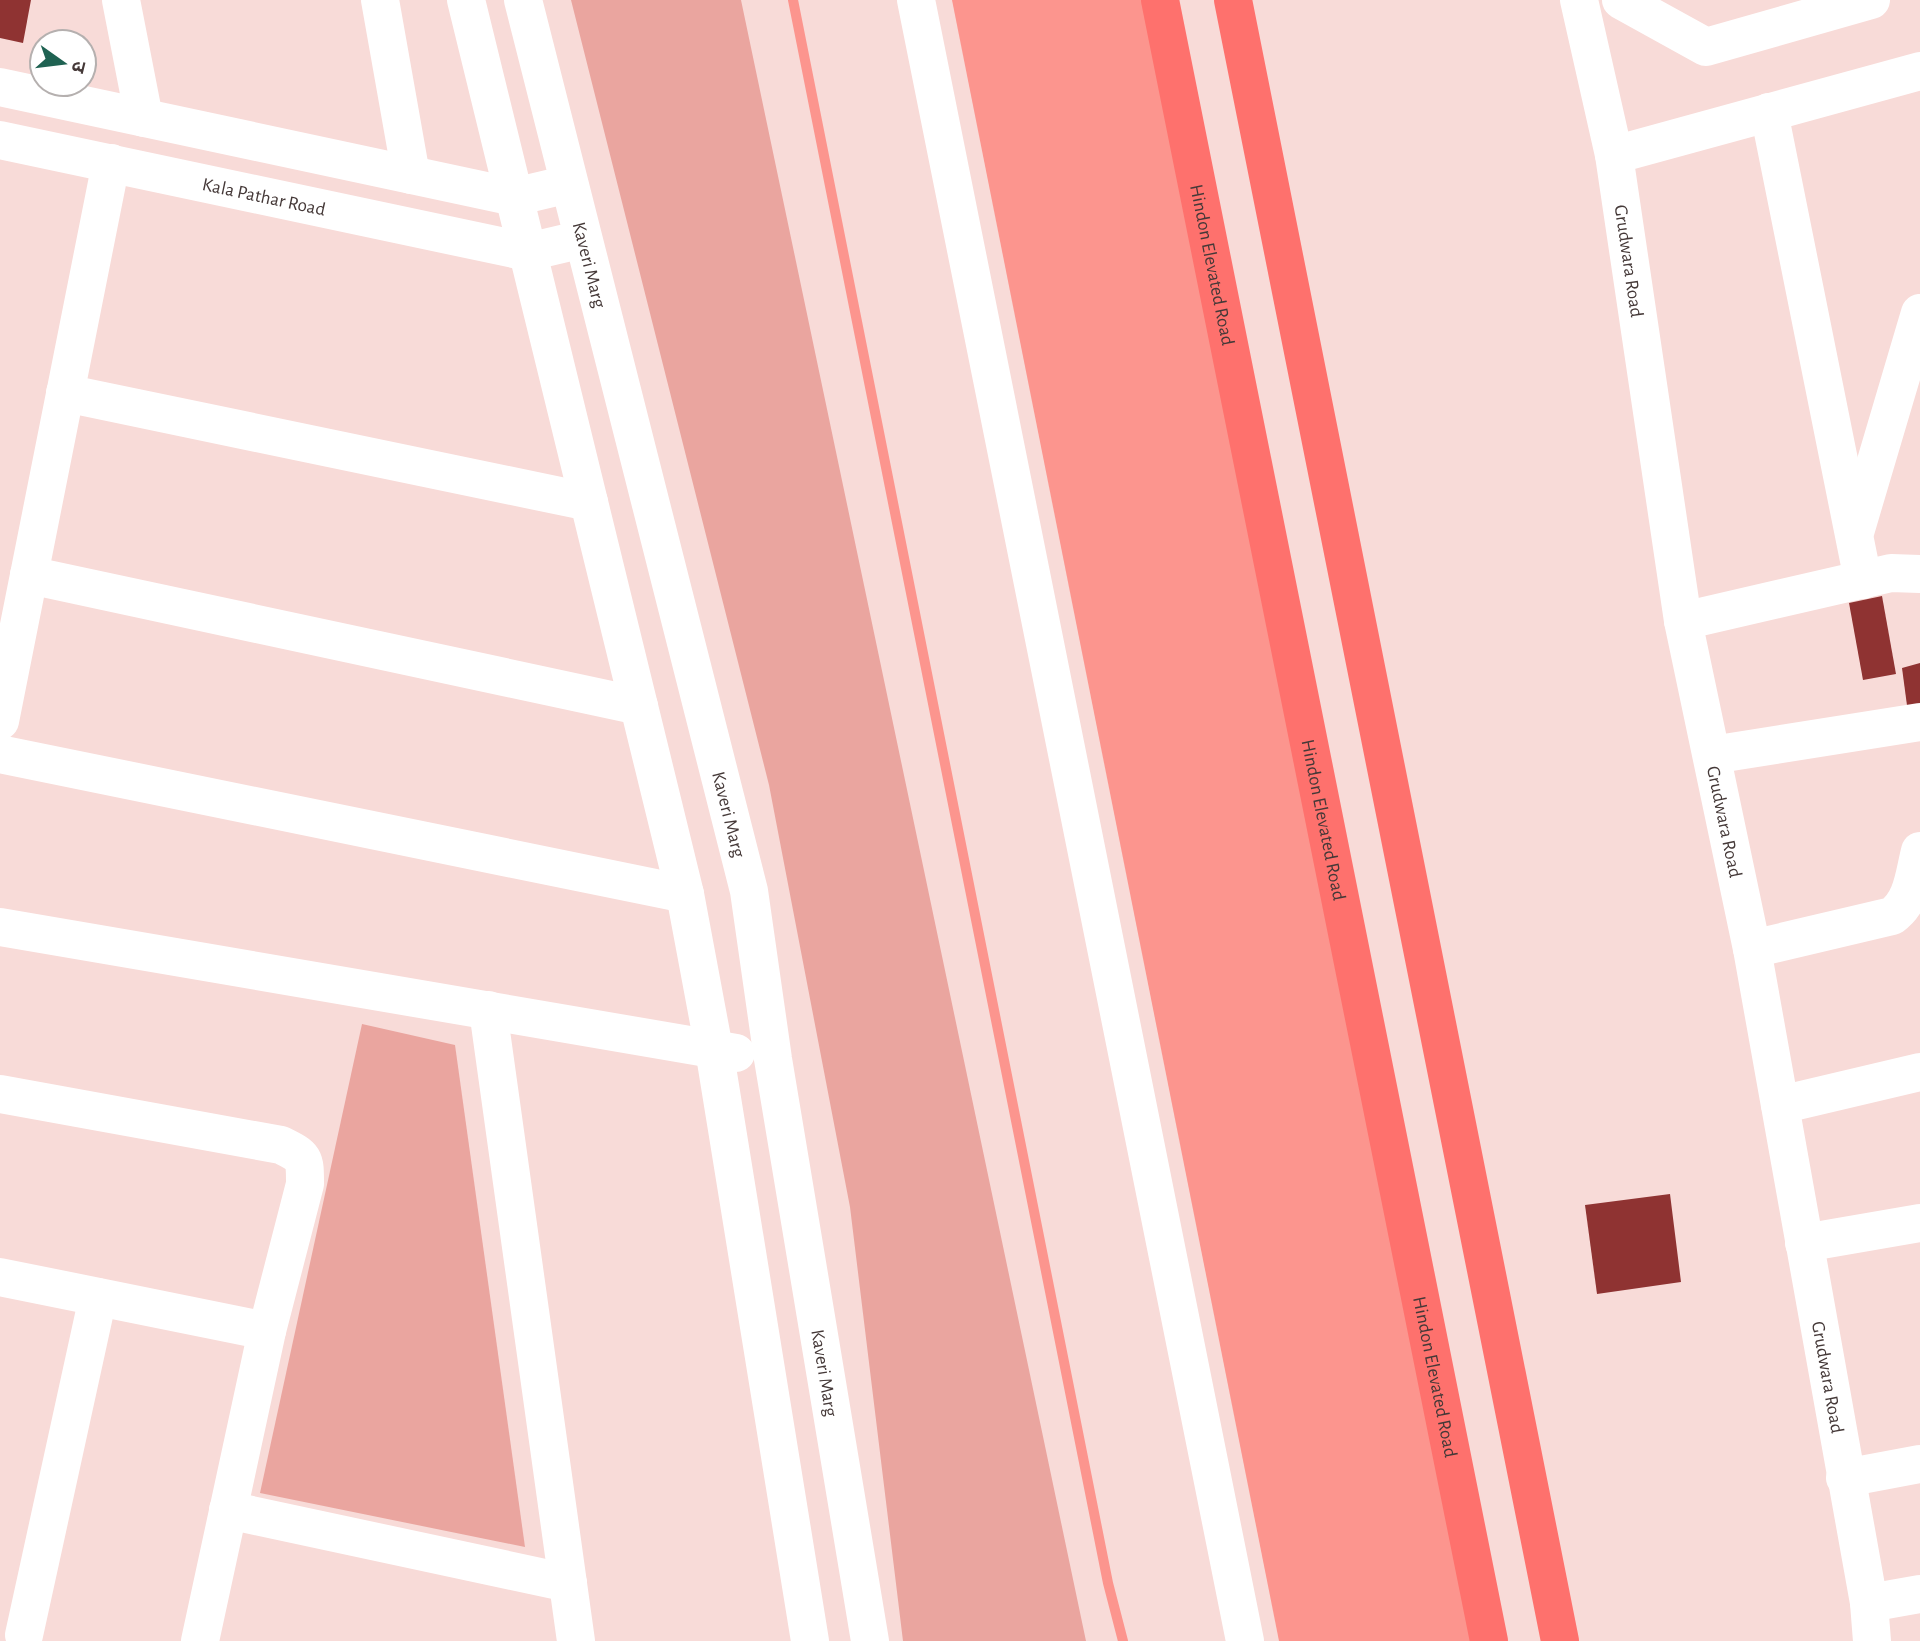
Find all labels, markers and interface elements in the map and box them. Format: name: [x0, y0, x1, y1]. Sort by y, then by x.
north arrow: [28, 28, 98, 98]
text: उ: [67, 59, 89, 75]
street label: Kala Pathar Road: [200, 175, 327, 220]
street label: Hindon Elevated Road: [1186, 183, 1237, 347]
street label: Grudwara Road: [1610, 204, 1646, 319]
street label: Kaveri Marg: [569, 220, 609, 311]
street label: Hindon Elevated Road: [1297, 738, 1348, 902]
street label: Grudwara Road: [1703, 764, 1745, 880]
street label: Kaveri Marg: [708, 770, 748, 860]
street label: Hindon Elevated Road: [1409, 1295, 1460, 1459]
street label: Grudwara Road: [1808, 1320, 1846, 1435]
street label: Kaveri Marg: [807, 1328, 841, 1419]

